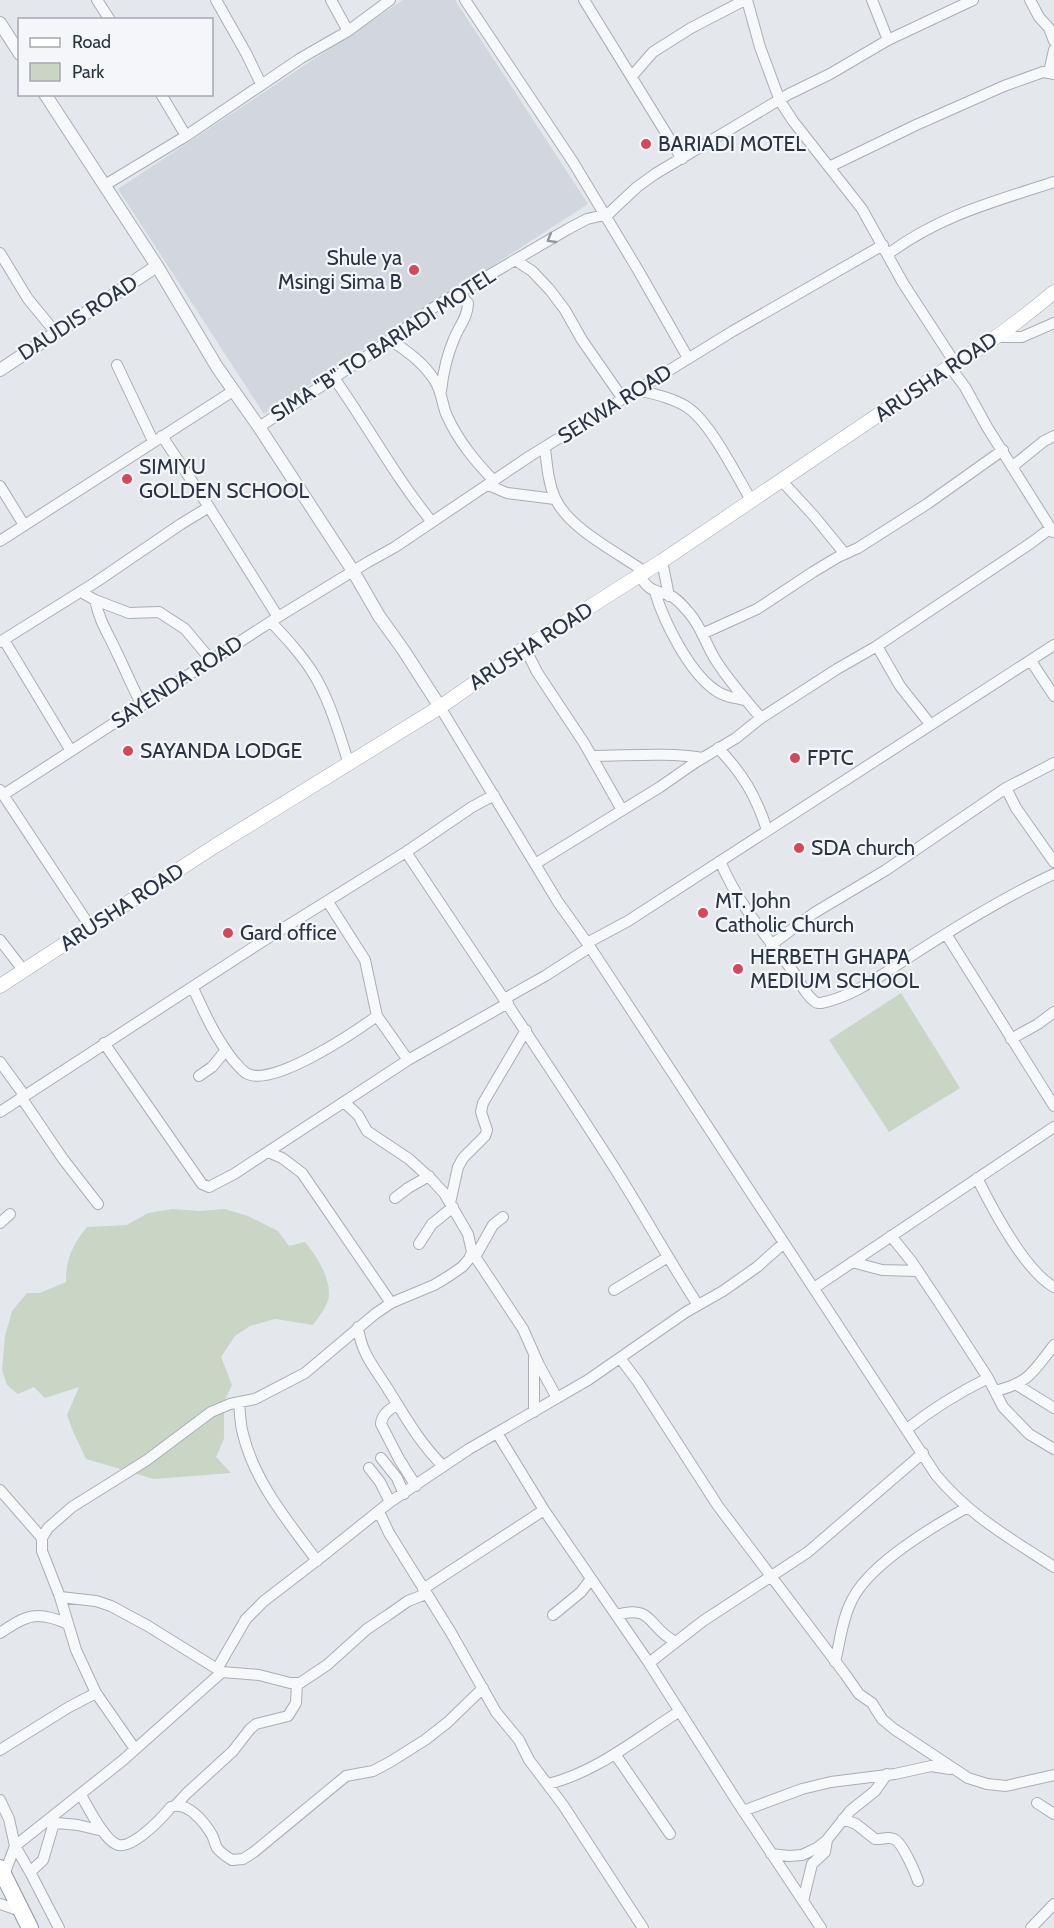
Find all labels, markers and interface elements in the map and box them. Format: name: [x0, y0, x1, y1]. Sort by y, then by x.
legend: [18, 18, 213, 96]
text: Road: [72, 31, 111, 53]
text: Park: [72, 61, 105, 83]
place label: BARIADI MOTEL: [658, 131, 806, 156]
marker: BARIADI MOTEL: [639, 137, 653, 151]
one-way arrow: [547, 231, 557, 243]
place label: Shule ya Msingi Sima B: [278, 245, 402, 294]
street label: SIMA "B" TO BARIADI MOTEL: [266, 262, 500, 427]
marker: Shule ya Msingi Sima B: [407, 263, 421, 277]
street label: DAUDIS ROAD: [13, 270, 142, 365]
street label: ARUSHA ROAD: [870, 326, 1002, 427]
street label: SEKWA ROAD: [553, 359, 676, 448]
place label: SIMIYU GOLDEN SCHOOL: [139, 454, 310, 503]
marker: SIMIYU GOLDEN SCHOOL: [120, 472, 134, 486]
street label: ARUSHA ROAD: [464, 596, 597, 695]
street label: SAYENDA ROAD: [106, 630, 247, 733]
place label: SAYANDA LODGE: [140, 738, 302, 763]
marker: SAYANDA LODGE: [121, 744, 135, 758]
place label: FPTC: [807, 745, 854, 770]
marker: FPTC: [788, 751, 802, 765]
place label: SDA church: [811, 835, 915, 860]
marker: SDA church: [792, 841, 806, 855]
street label: ARUSHA ROAD: [55, 857, 188, 956]
place label: MT. John Catholic Church: [715, 888, 854, 937]
marker: MT. John Catholic Church: [696, 906, 710, 920]
place label: Gard office: [240, 920, 337, 945]
marker: Gard office: [221, 926, 235, 940]
place label: HERBETH GHAPA MEDIUM SCHOOL: [750, 944, 919, 993]
marker: HERBETH GHAPA MEDIUM SCHOOL: [731, 962, 745, 976]

